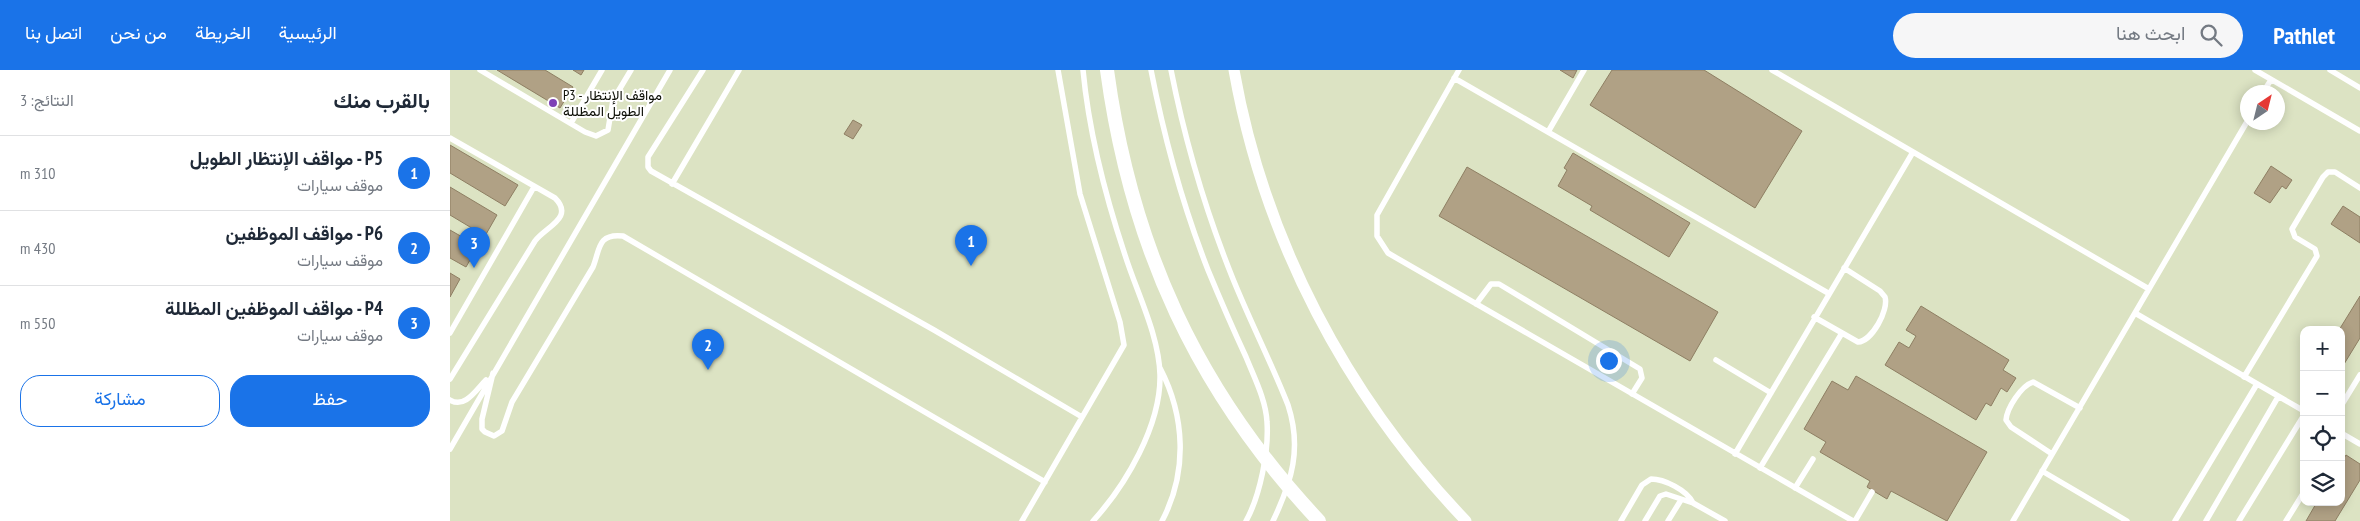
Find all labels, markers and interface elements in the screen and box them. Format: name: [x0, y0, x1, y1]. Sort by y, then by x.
search box: [1893, 13, 2243, 58]
text: Pathlet: [2273, 20, 2335, 51]
text: اتصل بنا: [25, 21, 82, 44]
text: من نحن: [110, 21, 167, 44]
text: الخريطة: [195, 21, 251, 44]
text: الرئيسية: [279, 21, 337, 44]
text: ابحث هنا: [2116, 21, 2185, 45]
icon: search: [2197, 21, 2225, 49]
north arrow: [2240, 85, 2285, 130]
place label: P3 - مواقف الإنتظار الطويل المظللة: [563, 86, 662, 120]
text: بالقرب منك: [333, 87, 430, 114]
text: النتائج: 3: [20, 90, 74, 110]
marker: P3 - مواقف الإنتظار الطويل المظللة: [547, 97, 559, 109]
text: P5 - مواقف الإنتظار الطويل: [190, 146, 383, 170]
text: 310 m: [20, 163, 55, 183]
text: 1: [410, 163, 418, 183]
text: موقف سيارات: [297, 175, 383, 195]
text: P6 - مواقف الموظفين: [225, 221, 383, 245]
pin: 1: [955, 225, 987, 266]
pin: 3: [458, 227, 490, 268]
text: 430 m: [20, 238, 55, 258]
text: 2: [410, 238, 418, 258]
text: موقف سيارات: [297, 250, 383, 270]
text: P4 - مواقف الموظفين المظللة: [165, 296, 383, 320]
text: 550 m: [20, 313, 55, 333]
text: 3: [410, 313, 418, 333]
text: موقف سيارات: [297, 325, 383, 345]
map controls: [2300, 326, 2345, 506]
button: +: [2300, 326, 2345, 371]
pin: 2: [692, 329, 724, 370]
your location: [1596, 348, 1622, 374]
button: −: [2300, 371, 2345, 416]
button: مشاركة: [20, 375, 220, 427]
button: حفظ: [230, 375, 430, 427]
button: locate: [2300, 416, 2345, 461]
button: layers: [2300, 461, 2345, 506]

